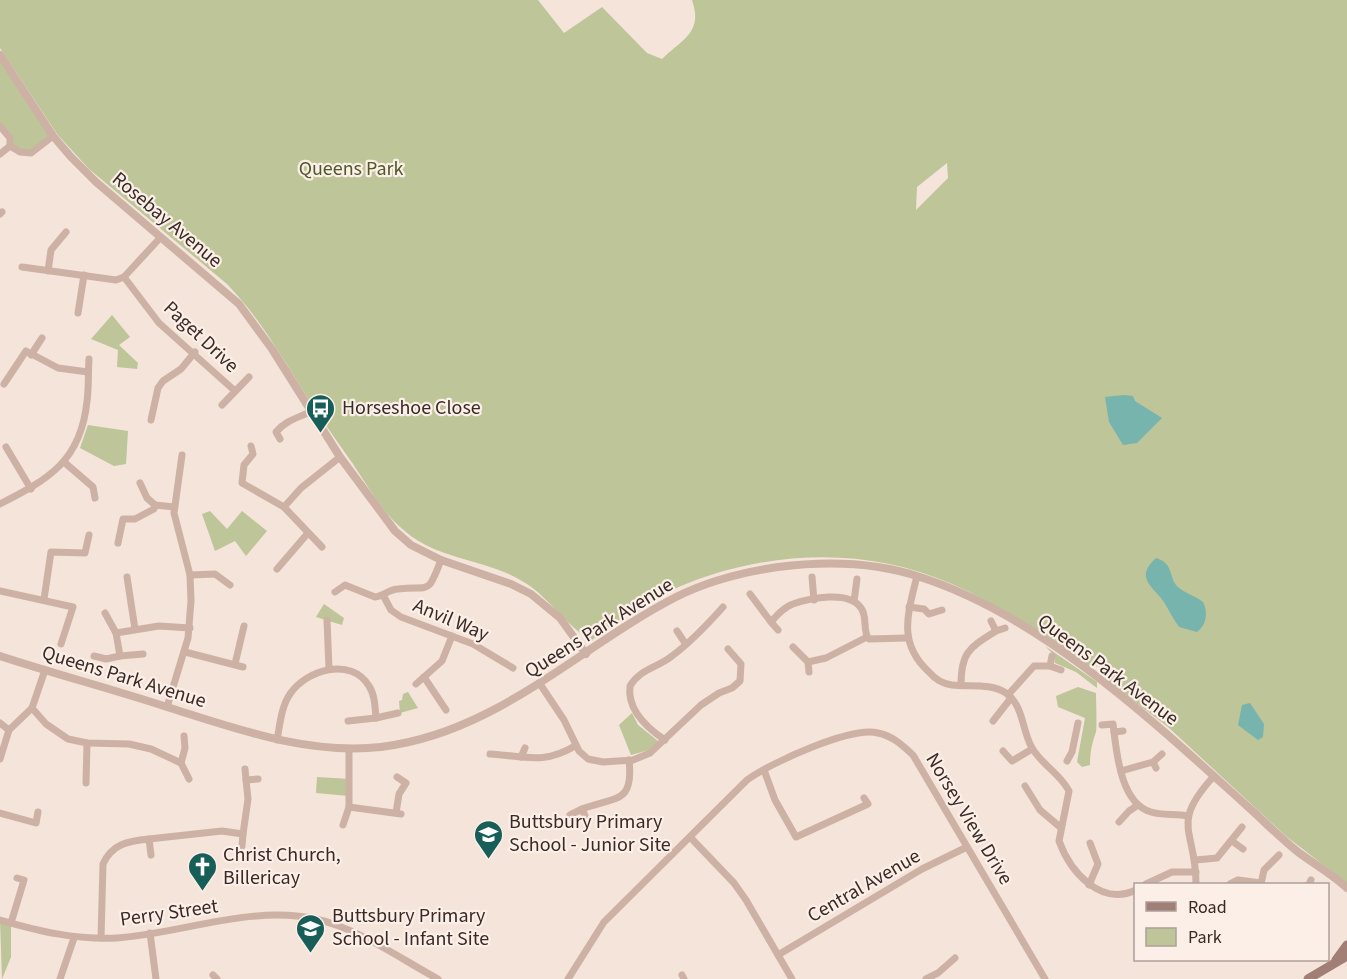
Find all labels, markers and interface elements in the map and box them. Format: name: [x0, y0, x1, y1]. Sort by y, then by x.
park label: Queens Park: [299, 155, 403, 183]
street label: Rosebay Avenue: [106, 166, 228, 275]
street label: Paget Drive: [157, 295, 245, 379]
bus stop icon: Horseshoe Close: [305, 392, 337, 434]
place label: Horseshoe Close: [342, 394, 481, 422]
street label: Queens Park Avenue: [519, 571, 679, 685]
street label: Anvil Way: [409, 591, 494, 649]
street label: Queens Park Avenue: [1032, 608, 1185, 732]
street label: Queens Park Avenue: [38, 639, 210, 715]
street label: Norsey View Drive: [919, 748, 1020, 890]
place label: Buttsbury Primary School - Junior Site: [509, 808, 671, 859]
school or university icon: Buttsbury Primary School - Junior Site: [472, 818, 504, 860]
place label: Christ Church, Billericay: [223, 841, 341, 892]
street label: Central Avenue: [802, 842, 926, 930]
church icon: Christ Church, Billericay: [186, 850, 218, 892]
legend: [1134, 883, 1329, 961]
street label: Perry Street: [118, 892, 220, 934]
text: Road: [1188, 895, 1227, 920]
place label: Buttsbury Primary School - Infant Site: [332, 902, 489, 953]
school or university icon: Buttsbury Primary School - Infant Site: [295, 912, 327, 954]
text: Park: [1188, 925, 1222, 950]

